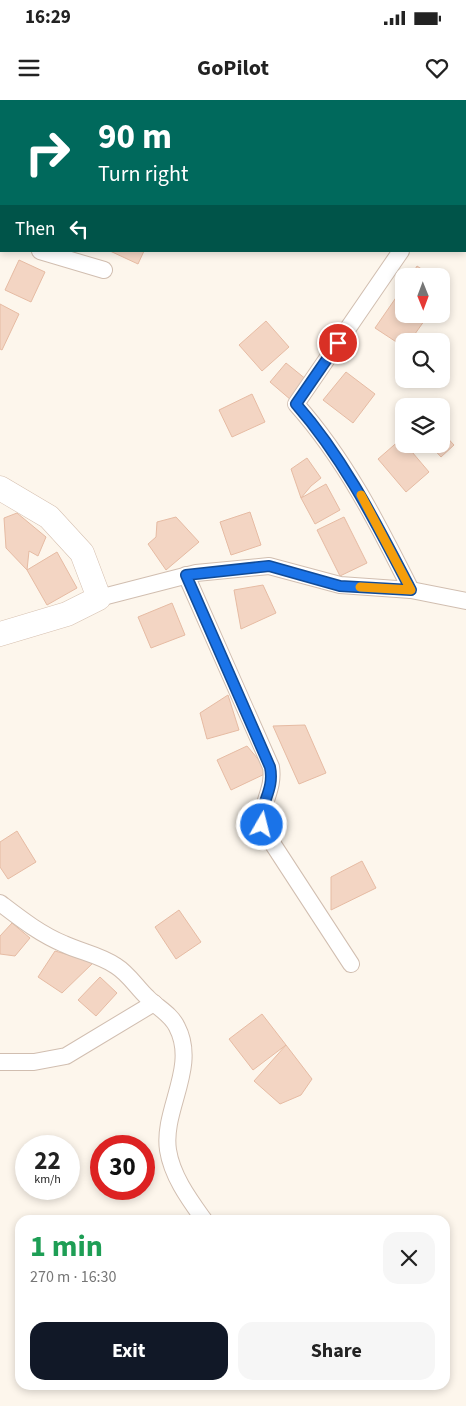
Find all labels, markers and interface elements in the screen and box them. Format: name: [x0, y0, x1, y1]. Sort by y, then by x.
text: 16:29: [25, 4, 71, 31]
text: GoPilot: [197, 52, 269, 84]
icon: menu: [15, 54, 43, 82]
icon: heart: [423, 54, 451, 82]
text: 90 m: [98, 112, 172, 162]
icon: right: [15, 120, 80, 185]
text: Turn right: [98, 158, 188, 190]
icon: left: [65, 215, 93, 243]
text: Then: [15, 216, 55, 243]
north arrow: [395, 268, 450, 322]
map controls: [395, 268, 450, 453]
pin: [317, 322, 359, 364]
icon: arrive: [324, 329, 352, 357]
button: search: [395, 333, 450, 388]
button: layers: [395, 398, 450, 453]
position arrow: [235, 798, 287, 850]
speed limit sign: 30: [90, 1135, 155, 1200]
text: 22: [34, 1143, 61, 1179]
text: km/h: [34, 1171, 61, 1188]
text: 1 min: [30, 1225, 103, 1268]
button: close: [383, 1232, 435, 1284]
text: 270 m · 16:30: [30, 1266, 117, 1288]
button: Exit: [30, 1322, 228, 1380]
button: Share: [238, 1322, 435, 1380]

